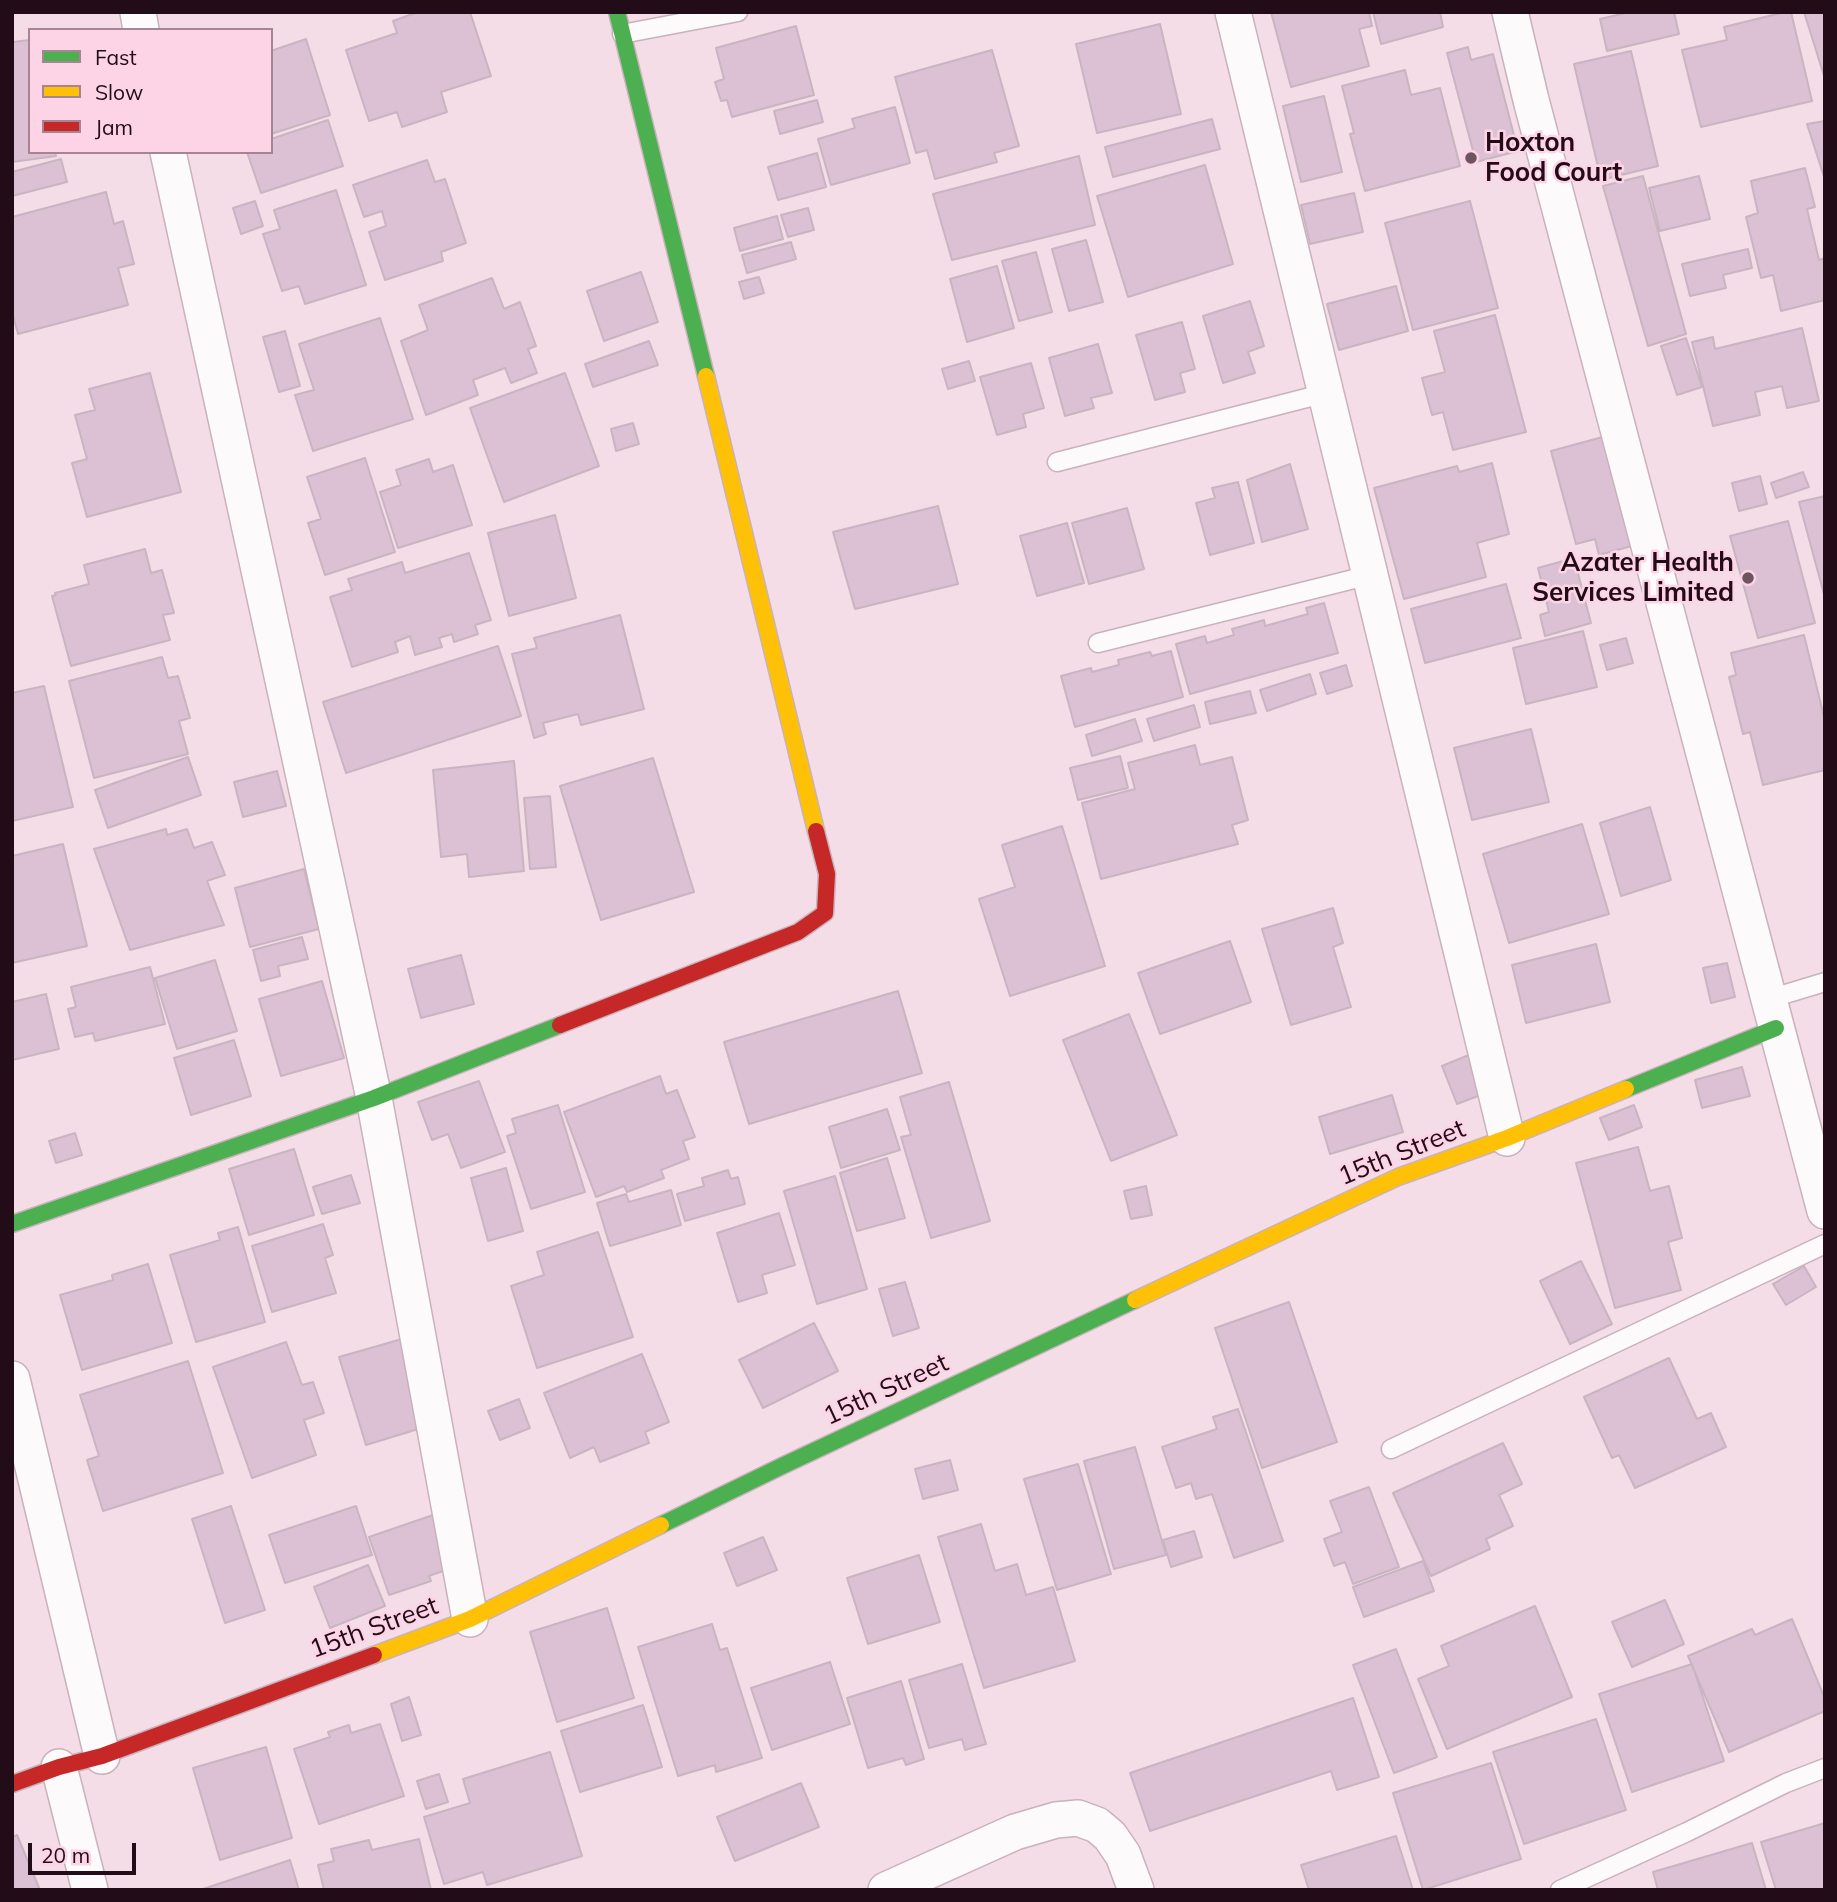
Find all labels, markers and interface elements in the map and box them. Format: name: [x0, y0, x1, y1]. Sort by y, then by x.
legend: [28, 28, 273, 154]
text: Fast: [95, 44, 137, 70]
text: Slow: [95, 79, 143, 105]
text: Jam: [95, 114, 133, 140]
place label: Hoxton Food Court: [1485, 127, 1622, 188]
marker: Hoxton Food Court: [1463, 150, 1479, 166]
place label: Azater Health Services Limited: [1532, 547, 1734, 608]
marker: Azater Health Services Limited: [1740, 570, 1756, 586]
street label: 15th Street: [1334, 1113, 1470, 1193]
street label: 15th Street: [819, 1347, 953, 1433]
street label: 15th Street: [306, 1590, 442, 1666]
scale bar: [32, 1828, 140, 1872]
text: 20 m: [41, 1842, 90, 1868]

